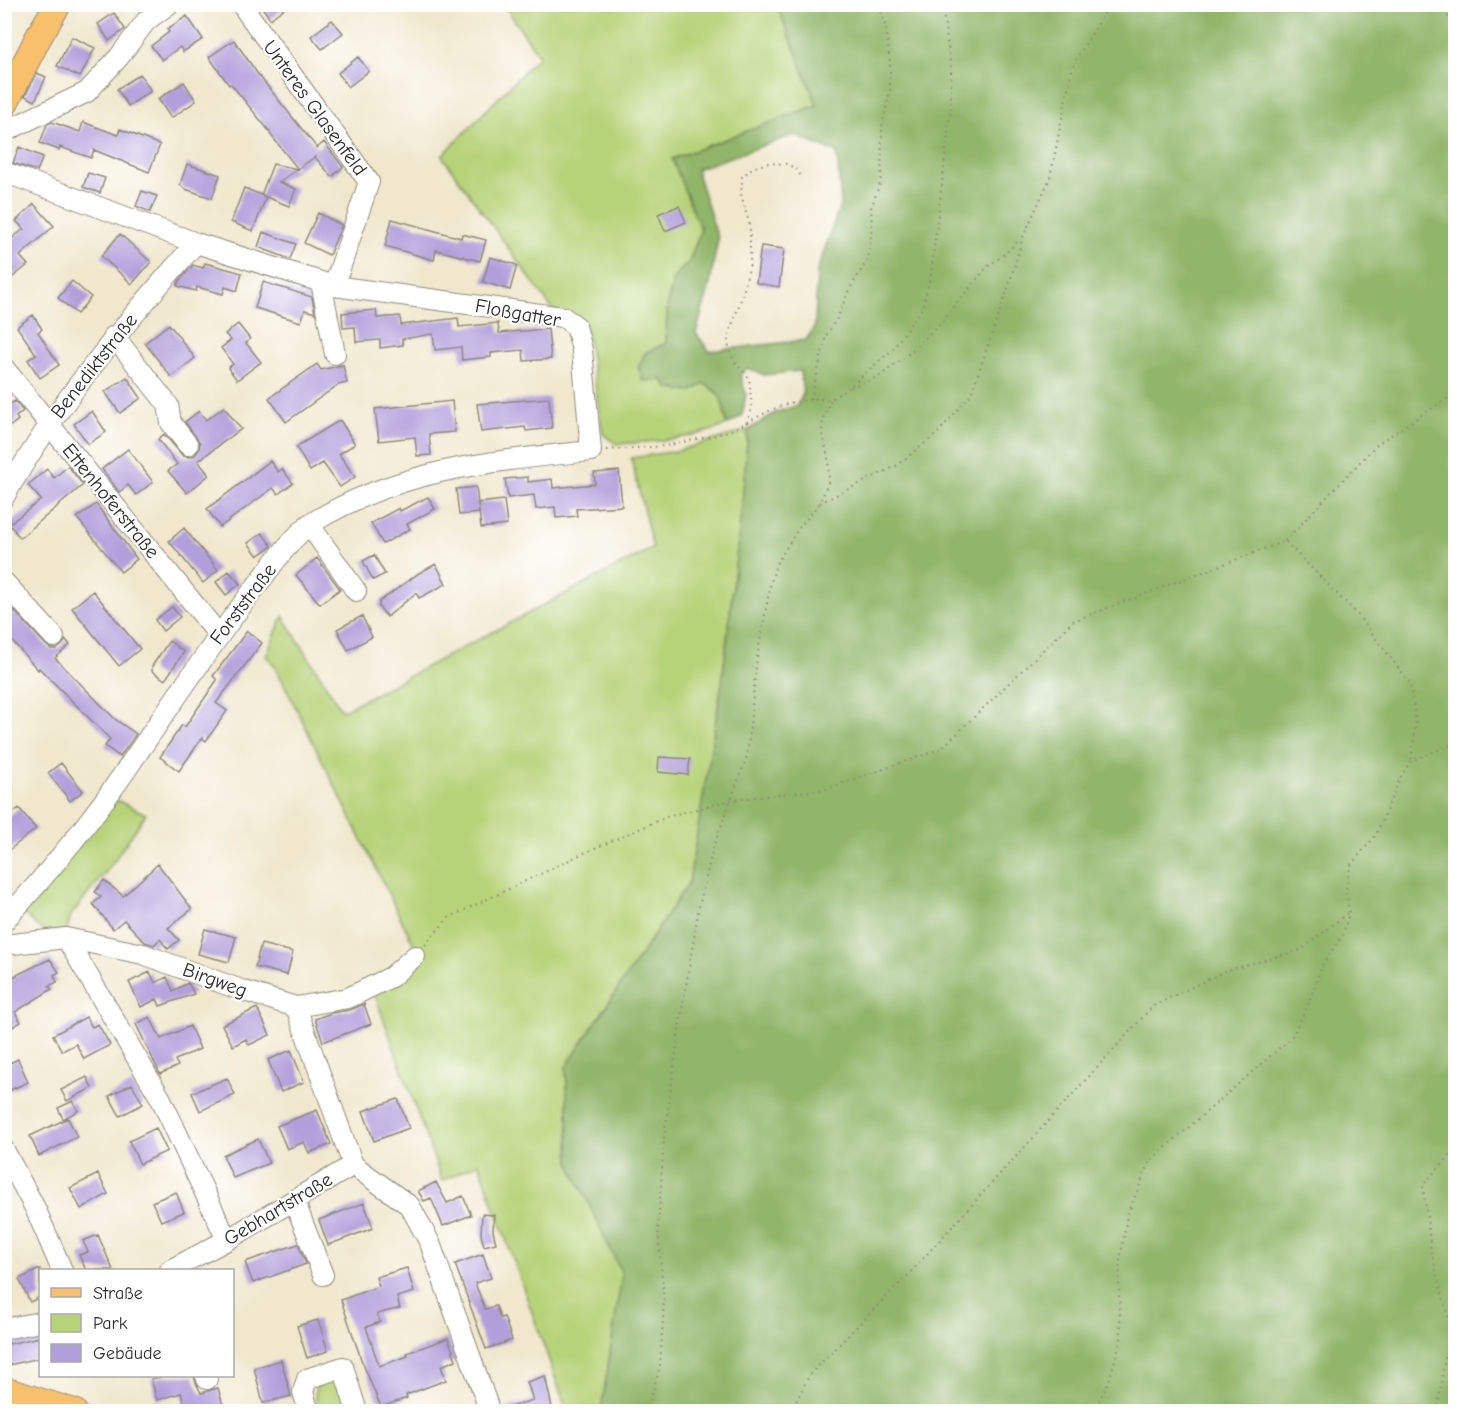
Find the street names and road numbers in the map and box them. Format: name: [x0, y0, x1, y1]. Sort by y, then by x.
street label: Unteres Glasenfeld: [258, 36, 372, 180]
street label: Floßgatter: [473, 294, 563, 332]
street label: Benediktstraße: [46, 309, 142, 423]
street label: Ettenhoferstraße: [58, 439, 164, 563]
street label: Forststraße: [205, 559, 281, 649]
street label: Birgweg: [180, 958, 250, 1002]
street label: Gebhartstraße: [220, 1168, 336, 1250]

